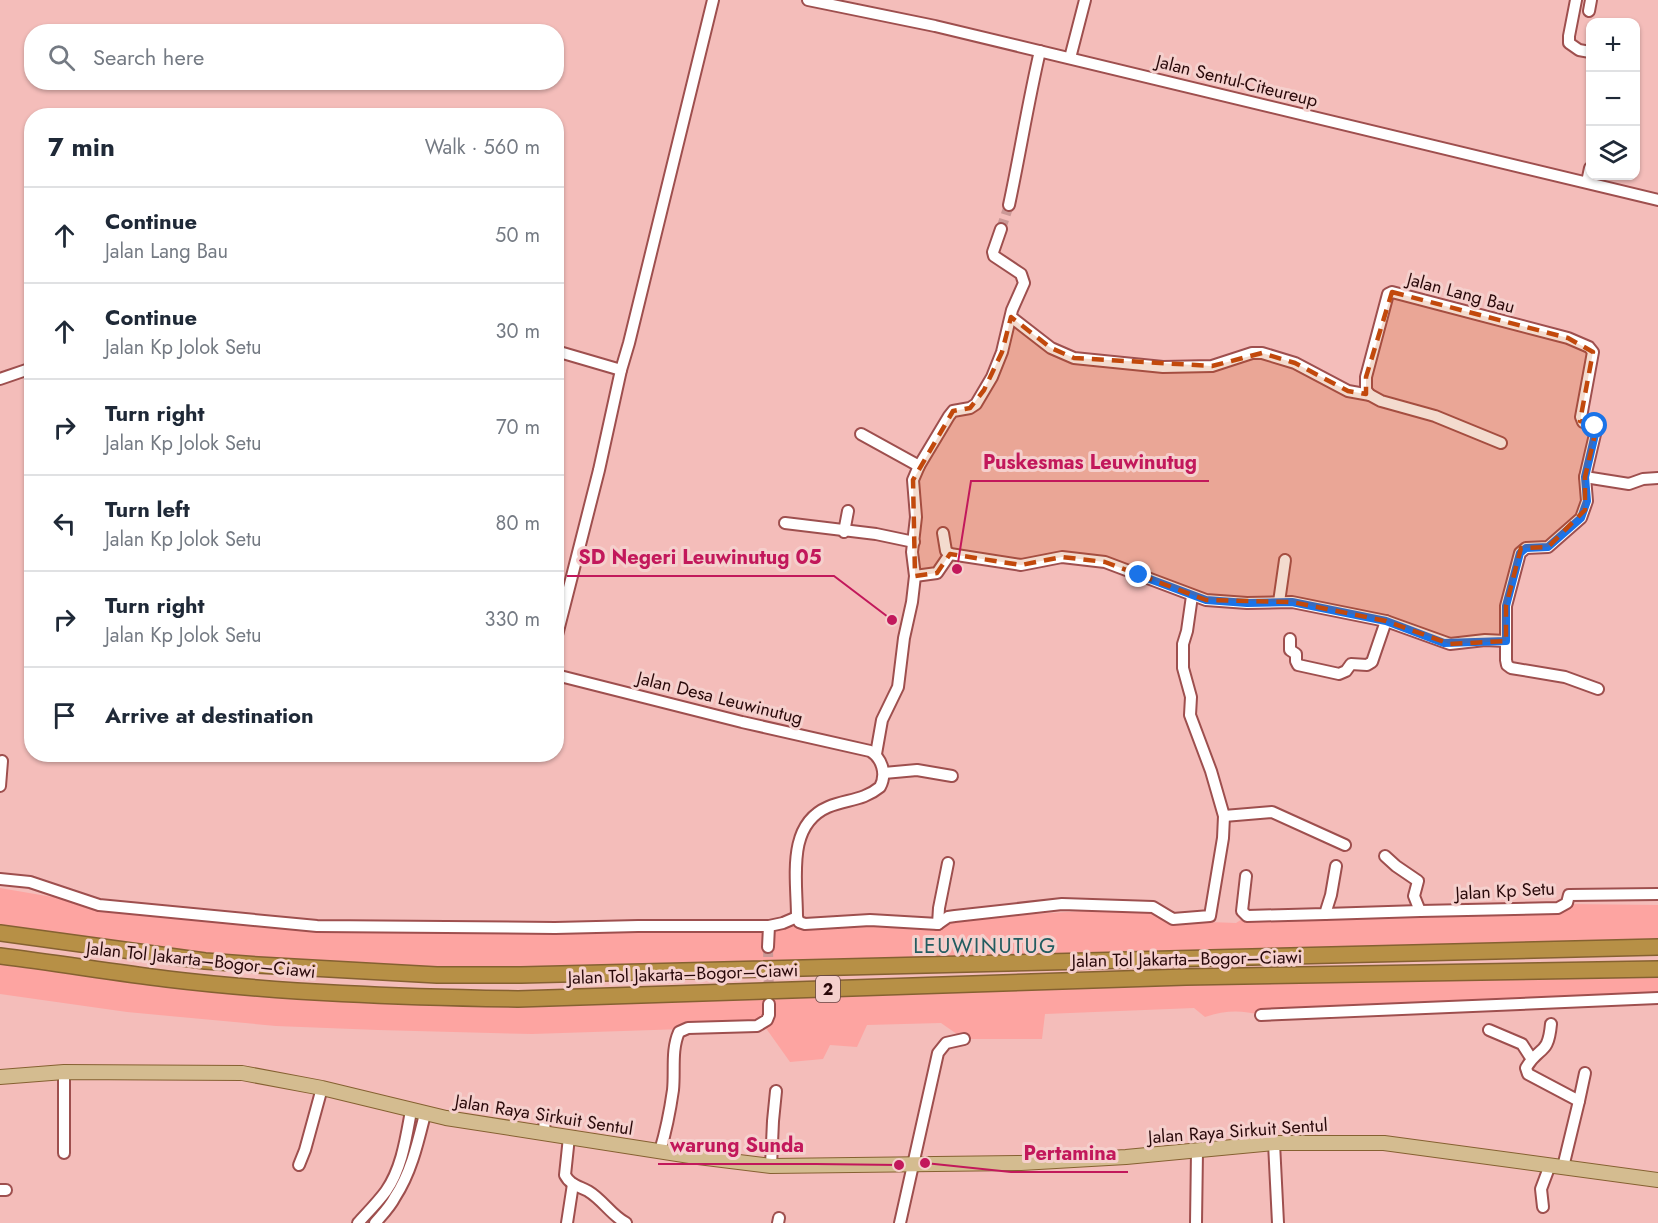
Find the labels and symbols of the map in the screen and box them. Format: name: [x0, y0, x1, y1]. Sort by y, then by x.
street label: Jalan Sentul-Citeureup: [1151, 48, 1321, 114]
street label: Jalan Lang Bau: [1402, 266, 1518, 320]
route start: [1581, 412, 1607, 438]
callout: Puskesmas Leuwinutug: [971, 443, 1209, 481]
text: Puskesmas Leuwinutug: [983, 448, 1197, 477]
callout: SD Negeri Leuwinutug 05: [567, 538, 834, 576]
text: SD Negeri Leuwinutug 05: [578, 543, 822, 572]
route end: [1125, 561, 1151, 587]
street label: Jalan Desa Leuwinutug: [632, 664, 806, 731]
street label: Jalan Kp Setu: [1453, 875, 1555, 907]
district label: LEUWINUTUG: [913, 931, 1057, 961]
street label: Jalan Tol Jakarta–Bogor–Ciawi: [83, 935, 317, 985]
street label: Jalan Tol Jakarta–Bogor–Ciawi: [1070, 944, 1302, 974]
street label: Jalan Tol Jakarta–Bogor–Ciawi: [565, 957, 799, 991]
road number: 2: [816, 976, 840, 1002]
street label: Jalan Raya Sirkuit Sentul: [451, 1088, 635, 1142]
street label: Jalan Raya Sirkuit Sentul: [1145, 1112, 1329, 1150]
callout: warung Sunda: [658, 1126, 816, 1164]
text: warung Sunda: [669, 1131, 804, 1160]
callout: Pertamina: [1011, 1134, 1128, 1172]
text: Pertamina: [1024, 1139, 1116, 1168]

